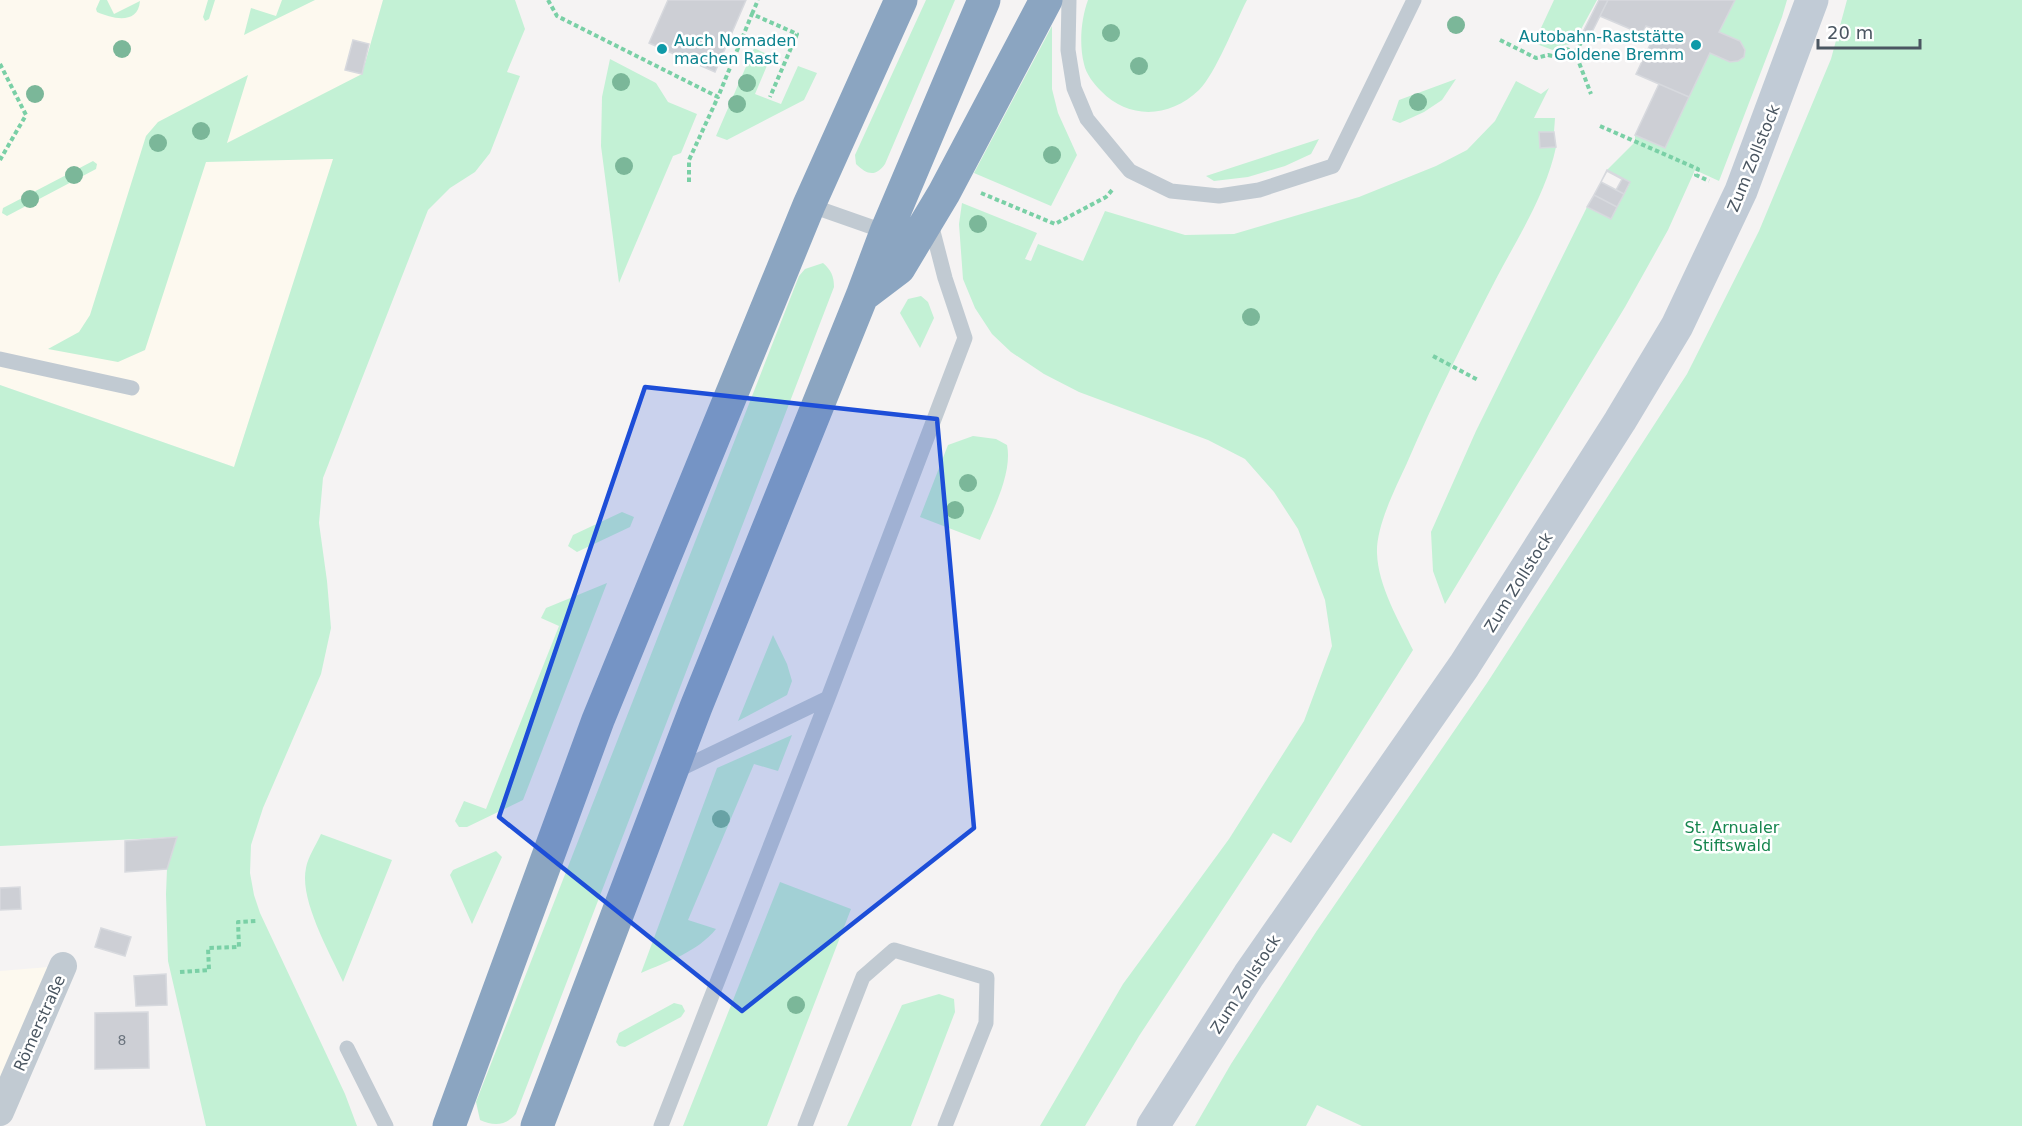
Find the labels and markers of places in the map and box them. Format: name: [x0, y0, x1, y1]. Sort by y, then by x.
place label: Autobahn-Raststätte Goldene Bremm: [1519, 27, 1684, 64]
place label: Auch Nomaden machen Rast: [674, 31, 796, 68]
marker: Autobahn-Raststätte Goldene Bremm: [1689, 38, 1703, 52]
marker: Auch Nomaden machen Rast: [655, 42, 669, 56]

